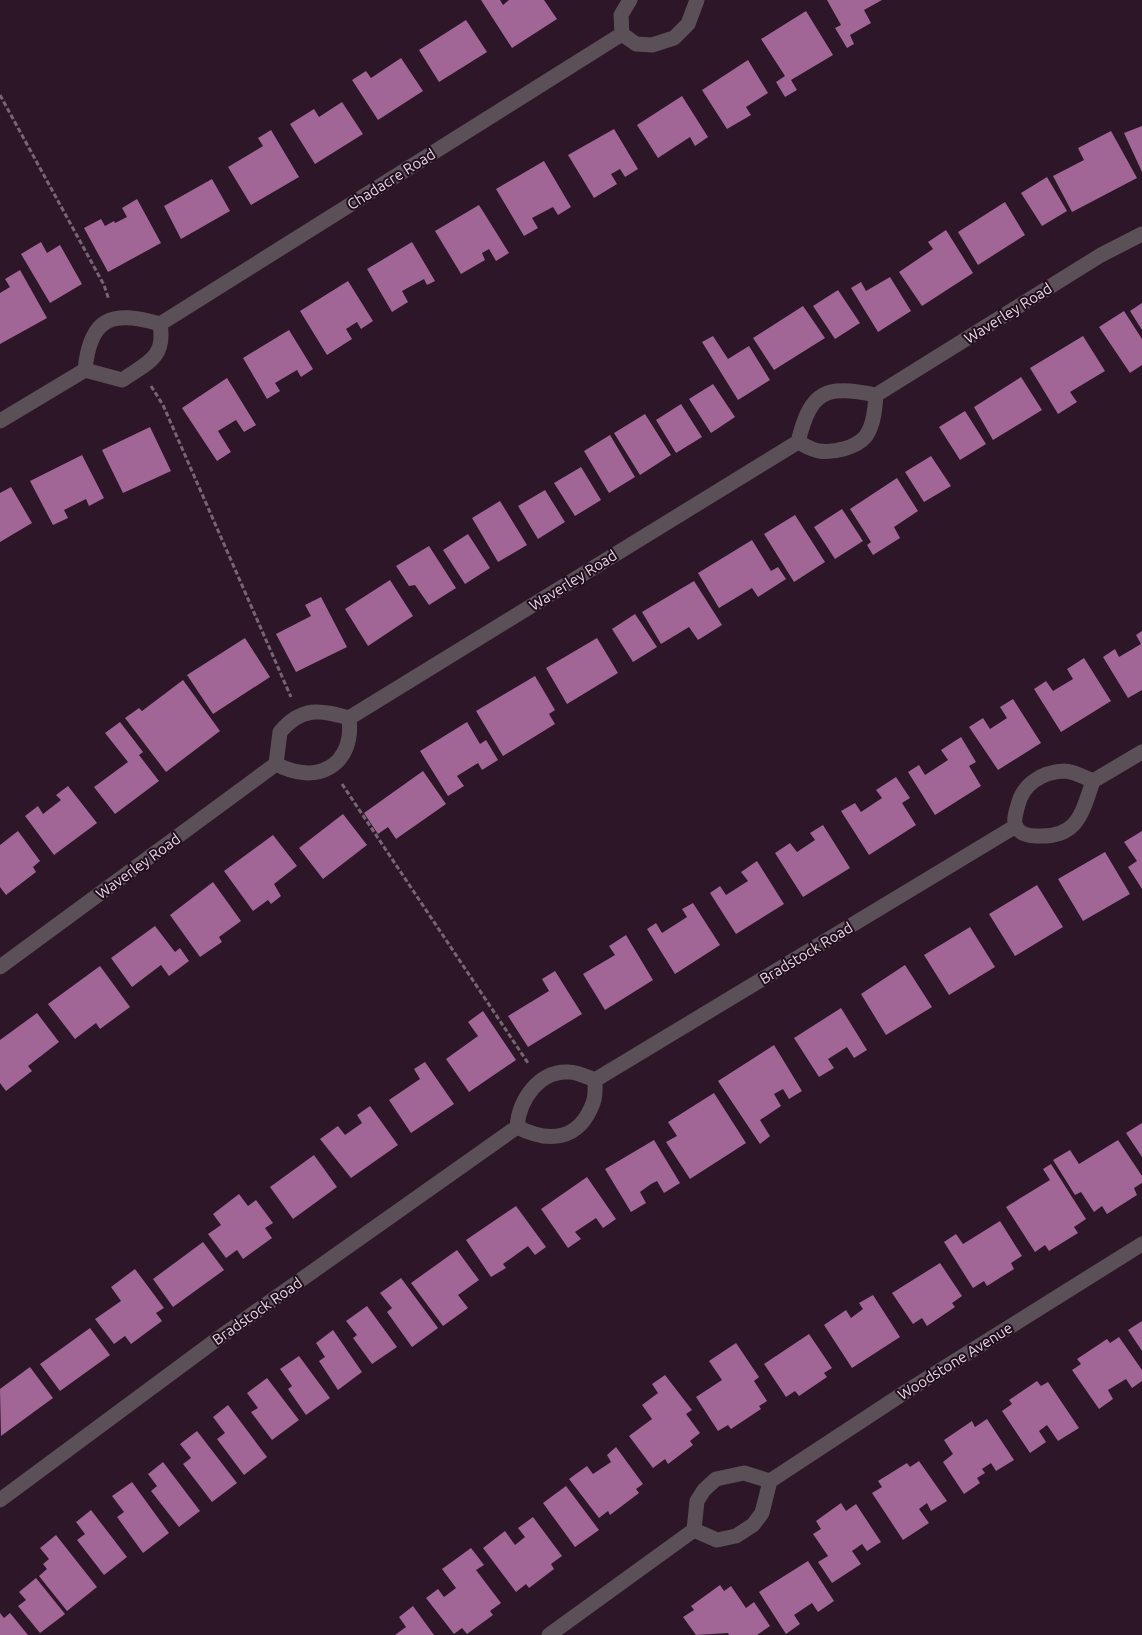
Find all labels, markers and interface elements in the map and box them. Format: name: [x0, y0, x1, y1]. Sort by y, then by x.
street label: Chadacre Road: [344, 145, 438, 213]
street label: Waverley Road: [961, 279, 1055, 347]
street label: Waverley Road: [526, 546, 620, 614]
street label: Waverley Road: [93, 830, 183, 902]
street label: Bradstock Road: [756, 919, 856, 987]
street label: Bradstock Road: [209, 1274, 305, 1348]
street label: Woodstone Avenue: [895, 1319, 1015, 1403]

